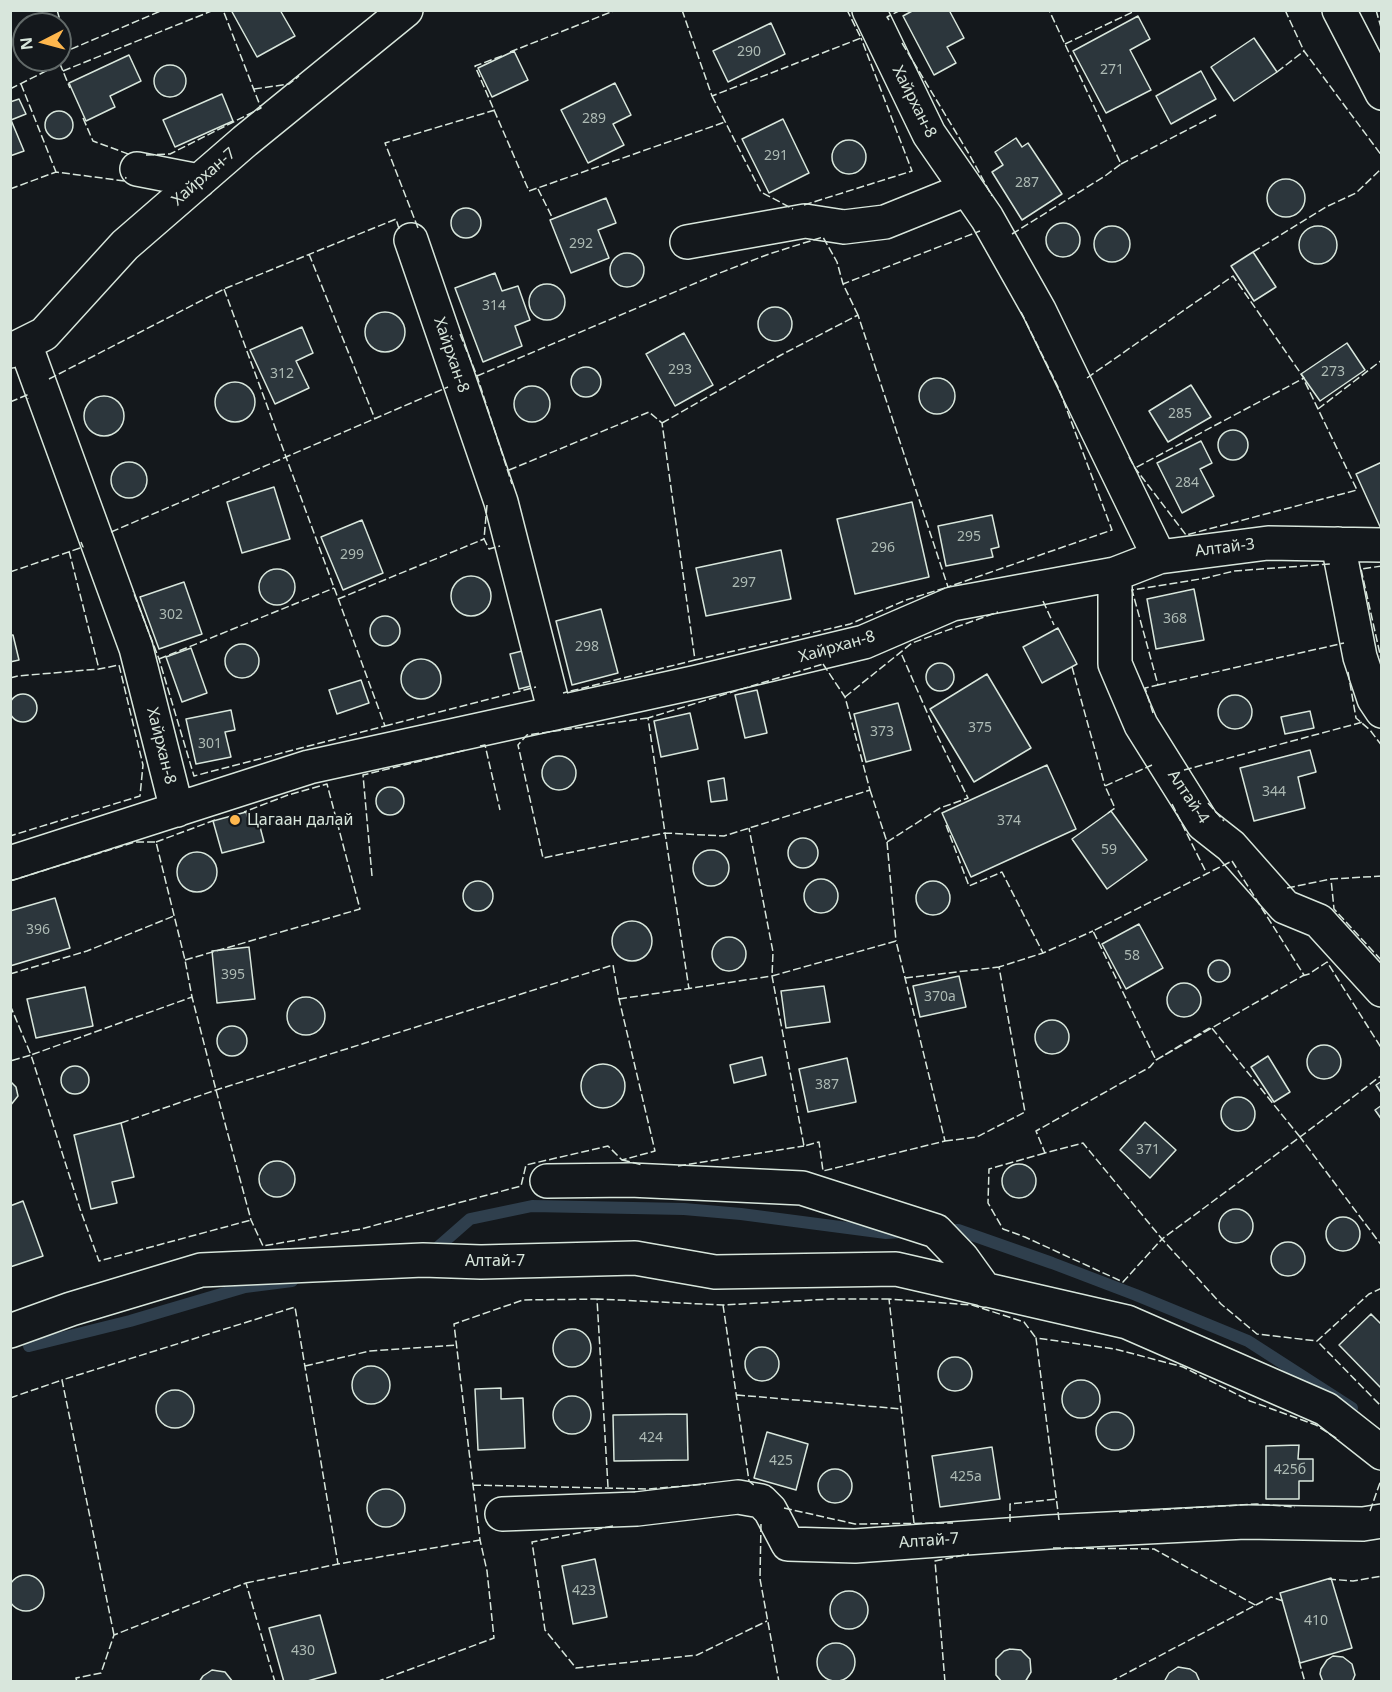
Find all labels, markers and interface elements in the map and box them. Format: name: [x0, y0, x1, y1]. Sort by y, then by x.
north arrow: [12, 12, 72, 72]
text: N: [14, 36, 38, 51]
house number: 290: [737, 44, 761, 60]
house number: 271: [1100, 62, 1124, 78]
street label: Хайрхан-8: [888, 63, 940, 141]
house number: 289: [582, 111, 606, 127]
street label: Хайрхан-7: [168, 144, 240, 210]
house number: 291: [764, 148, 788, 164]
house number: 287: [1015, 175, 1039, 191]
house number: 292: [569, 236, 593, 252]
house number: 314: [482, 298, 506, 314]
street label: Хайрхан-8: [429, 315, 473, 395]
house number: 293: [668, 362, 692, 378]
house number: 273: [1321, 364, 1345, 380]
house number: 312: [270, 366, 294, 382]
house number: 285: [1168, 406, 1192, 422]
house number: 284: [1175, 475, 1199, 491]
house number: 295: [957, 529, 981, 545]
street label: Алтай-3: [1194, 535, 1256, 561]
house number: 296: [871, 540, 895, 556]
house number: 299: [340, 547, 364, 563]
house number: 297: [732, 575, 756, 591]
house number: 302: [159, 607, 183, 623]
house number: 368: [1163, 611, 1187, 627]
street label: Хайрхан-8: [797, 627, 877, 667]
house number: 298: [575, 639, 599, 655]
street label: Хайрхан-8: [142, 706, 180, 786]
house number: 375: [968, 720, 992, 736]
house number: 373: [870, 724, 894, 740]
house number: 301: [198, 736, 222, 752]
street label: Алтай-4: [1163, 767, 1213, 827]
house number: 344: [1262, 784, 1286, 800]
place label: Цагаан далай: [247, 810, 353, 830]
marker: Цагаан далай: [228, 813, 242, 827]
house number: 374: [997, 813, 1021, 829]
house number: 59: [1101, 842, 1117, 858]
house number: 396: [26, 922, 50, 938]
house number: 58: [1124, 948, 1140, 964]
house number: 395: [221, 967, 245, 983]
house number: 370а: [924, 989, 956, 1005]
house number: 387: [815, 1077, 839, 1093]
house number: 371: [1136, 1142, 1160, 1158]
street label: Алтай-7: [465, 1251, 525, 1271]
house number: 424: [639, 1430, 663, 1446]
house number: 425: [769, 1453, 793, 1469]
house number: 425б: [1274, 1462, 1306, 1478]
house number: 425а: [950, 1469, 982, 1485]
street label: Алтай-7: [898, 1529, 960, 1553]
house number: 423: [572, 1583, 596, 1599]
house number: 410: [1304, 1613, 1328, 1629]
house number: 430: [291, 1643, 315, 1659]

